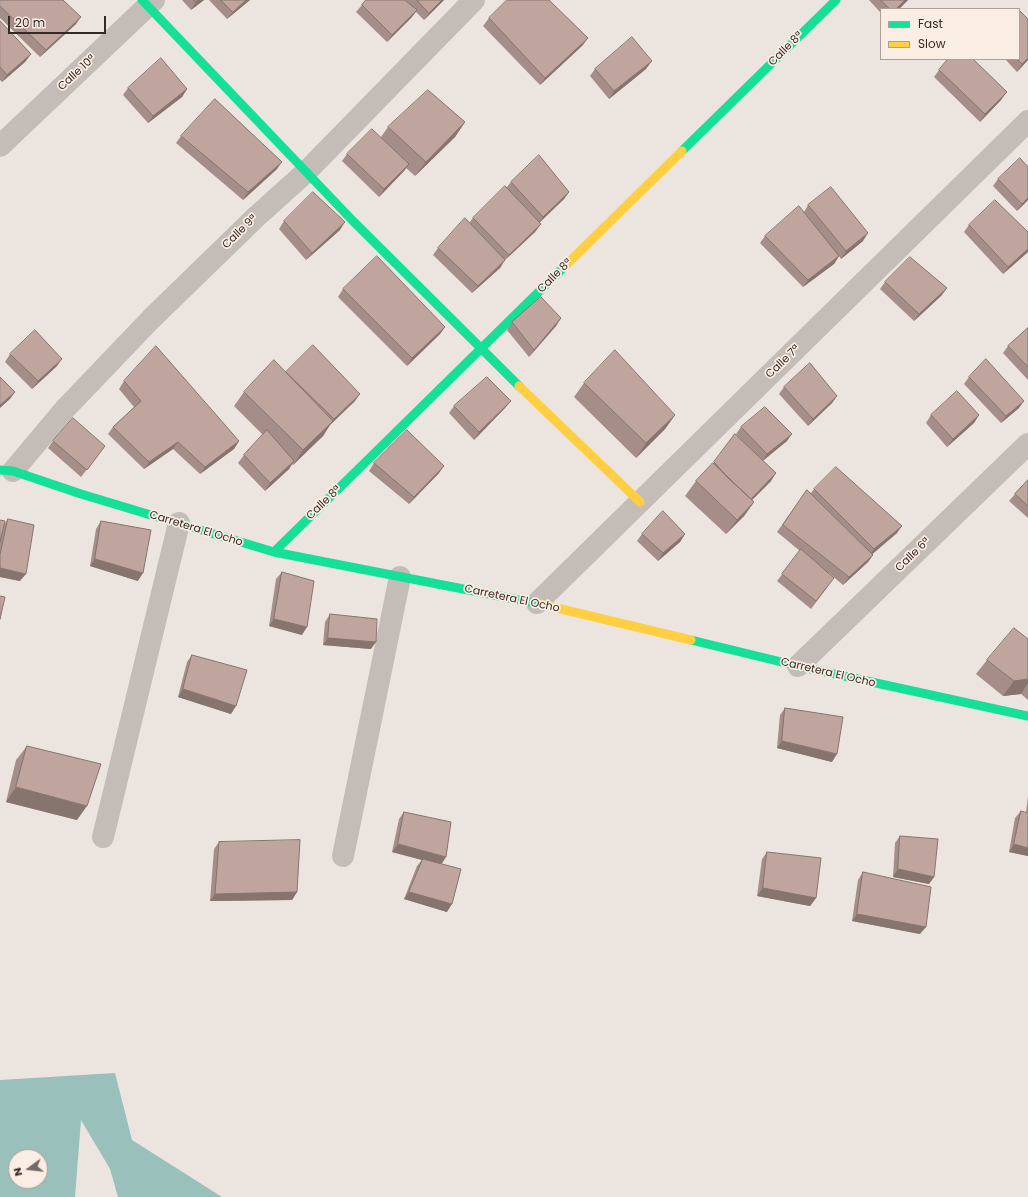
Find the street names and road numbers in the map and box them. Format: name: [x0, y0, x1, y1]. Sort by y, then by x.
street label: Calle 8ª: [766, 29, 806, 69]
street label: Calle 10ª: [56, 52, 98, 94]
street label: Calle 9ª: [220, 212, 260, 252]
street label: Calle 8ª: [535, 256, 575, 296]
street label: Calle 7ª: [763, 343, 803, 381]
street label: Calle 8ª: [304, 483, 344, 523]
street label: Carretera El Ocho: [148, 509, 244, 549]
street label: Calle 6ª: [893, 535, 933, 575]
street label: Carretera El Ocho: [463, 582, 561, 616]
street label: Carretera El Ocho: [779, 656, 877, 690]

